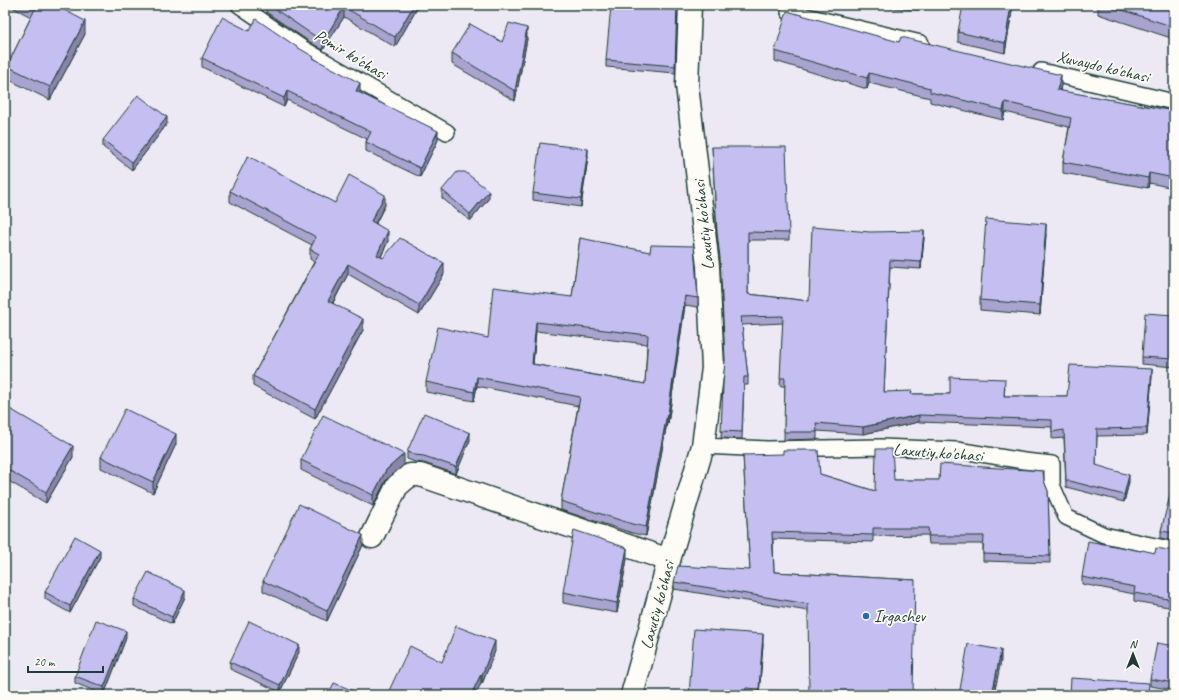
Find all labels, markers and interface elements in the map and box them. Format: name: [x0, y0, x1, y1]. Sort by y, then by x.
street label: Pomir ko'chasi: [311, 25, 392, 85]
street label: Xuvaydo ko'chasi: [1055, 46, 1153, 88]
street label: Laxutiy ko'chasi: [688, 177, 719, 271]
street label: Laxutiy ko'chasi: [892, 439, 985, 466]
street label: Laxutiy ko'chasi: [636, 557, 680, 651]
place label: Irgashev: [874, 606, 926, 627]
marker: Irgashev: [861, 611, 871, 621]
north arrow: [1113, 634, 1153, 674]
text: N: [1130, 637, 1139, 651]
scale bar: [28, 648, 103, 674]
text: 20 m: [34, 654, 56, 670]

